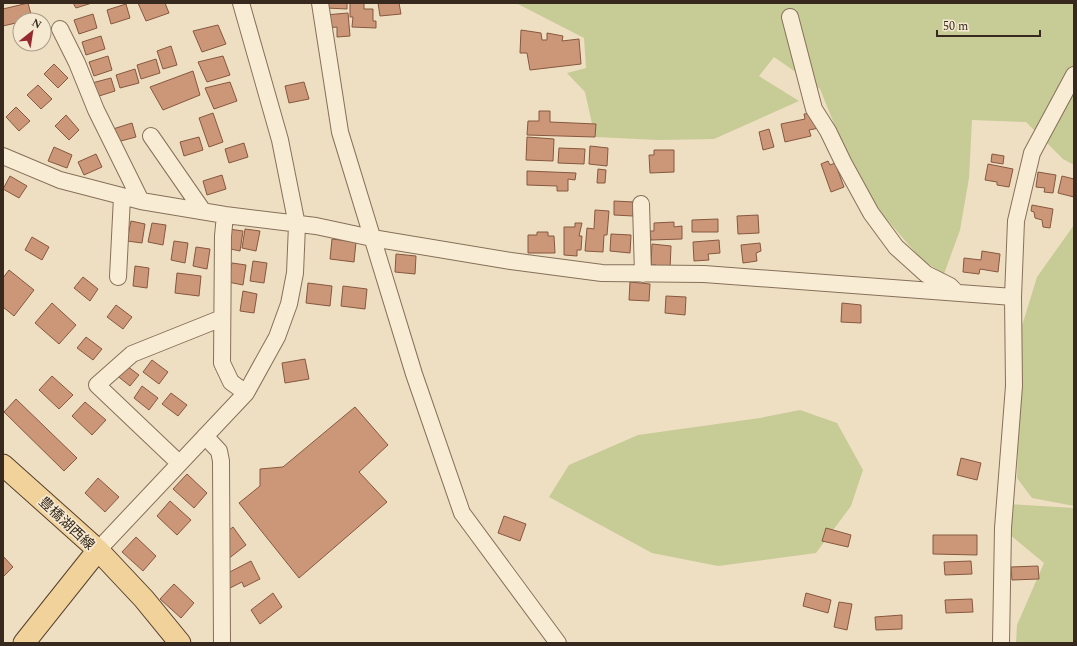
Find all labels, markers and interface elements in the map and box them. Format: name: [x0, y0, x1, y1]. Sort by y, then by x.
north arrow: [12, 12, 52, 52]
scale bar: [937, 12, 1040, 38]
text: N: [29, 14, 45, 33]
text: 50 m: [943, 17, 968, 36]
street label: 豊橋湖西線: [34, 492, 99, 555]

